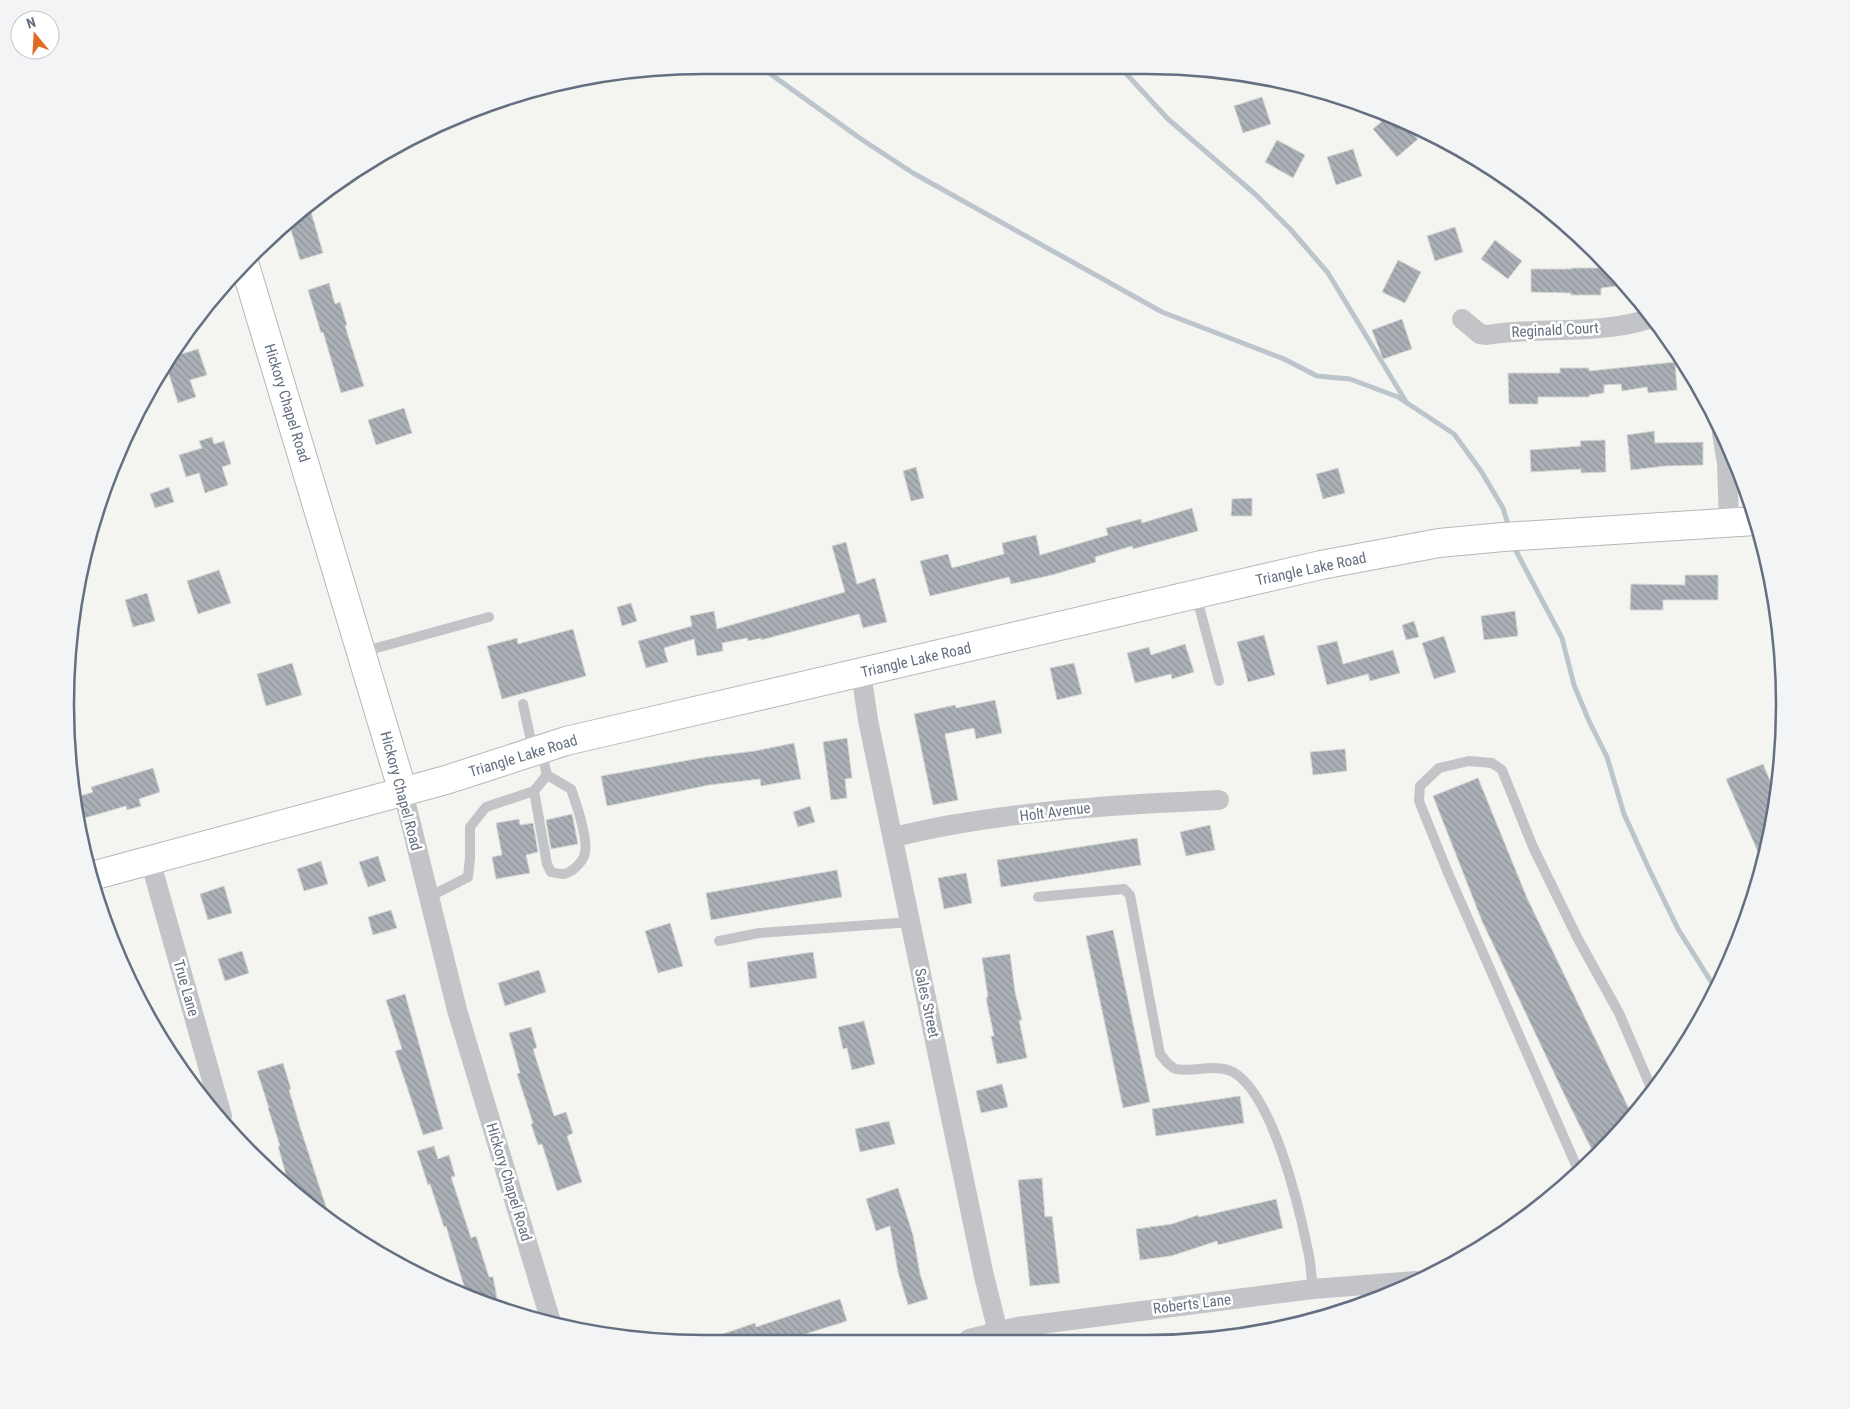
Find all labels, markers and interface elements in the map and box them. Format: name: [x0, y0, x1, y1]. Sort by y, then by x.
north arrow: [10, 10, 60, 60]
text: N: [24, 14, 38, 32]
street label: Reginald Court: [1511, 319, 1599, 341]
street label: Hickory Chapel Road: [260, 342, 314, 464]
street label: Triangle Lake Road: [1254, 548, 1368, 590]
street label: Triangle Lake Road: [859, 639, 973, 681]
street label: Hickory Chapel Road: [376, 729, 426, 853]
street label: Triangle Lake Road: [467, 731, 579, 781]
street label: Holt Avenue: [1018, 799, 1092, 825]
street label: True Lane: [169, 958, 203, 1018]
street label: Sales Street: [911, 966, 943, 1040]
street label: Hickory Chapel Road: [482, 1121, 536, 1243]
street label: Roberts Lane: [1152, 1290, 1232, 1318]

